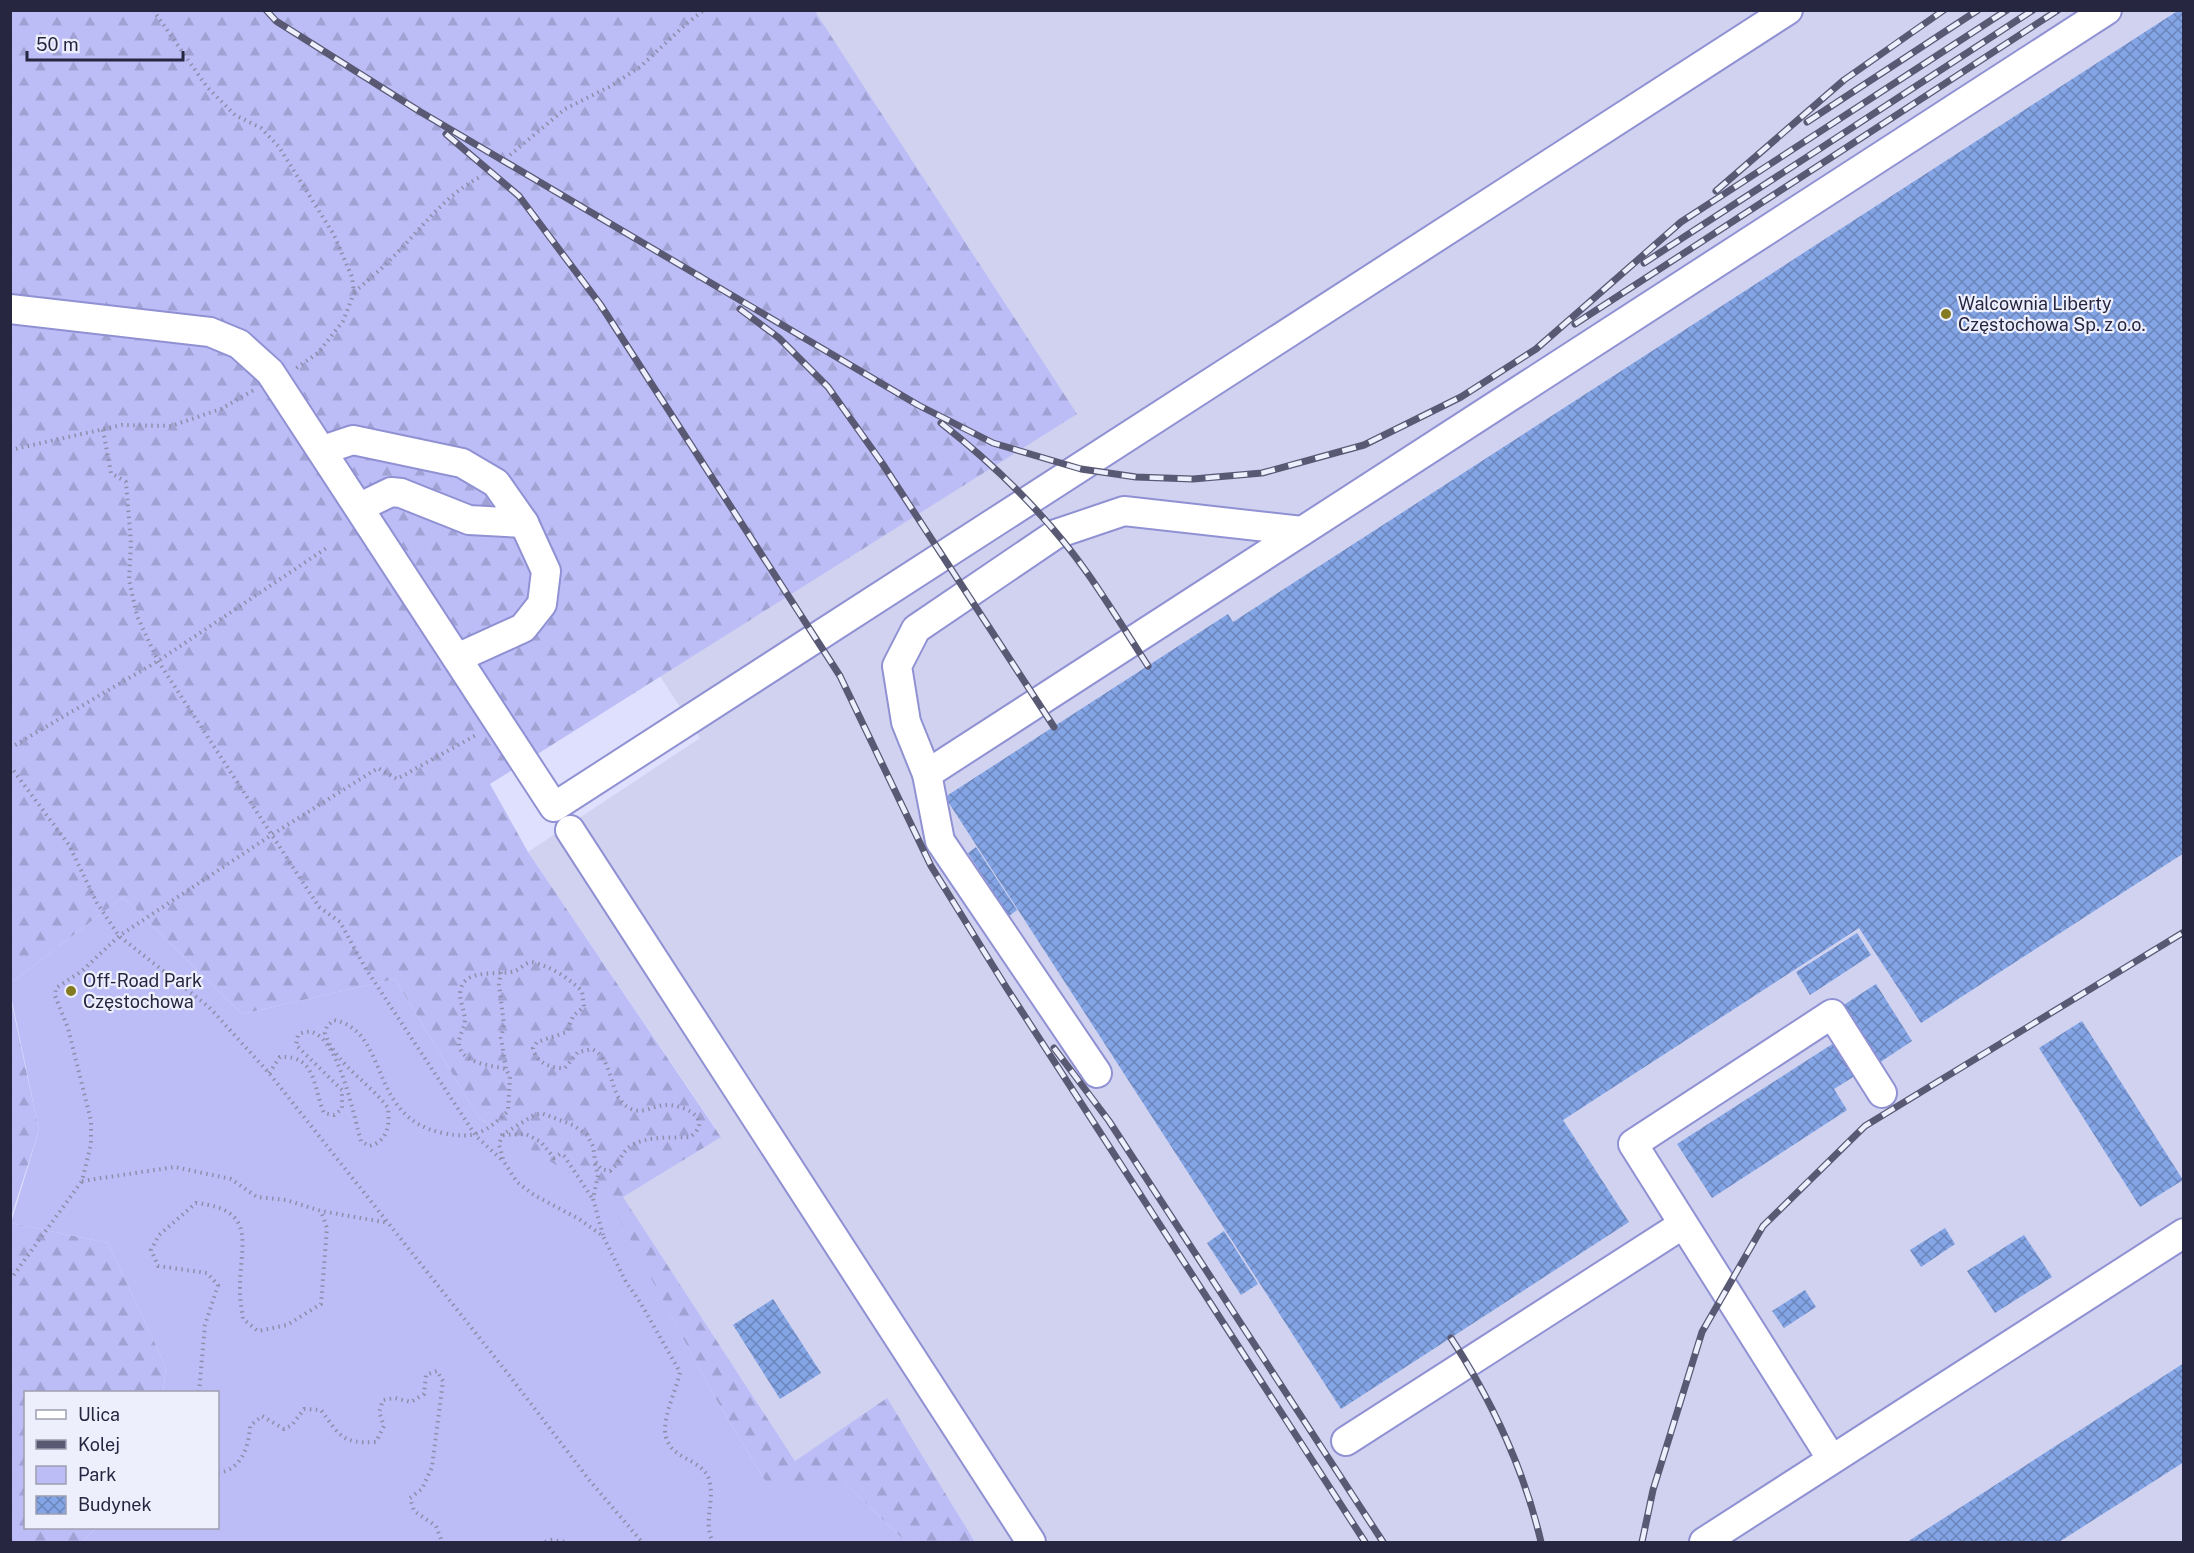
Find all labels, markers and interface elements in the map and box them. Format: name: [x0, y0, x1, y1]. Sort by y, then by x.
scale bar: [27, 24, 183, 62]
text: 50 m: [36, 34, 79, 55]
place label: Walcownia Liberty Częstochowa Sp. z o.o.: [1958, 293, 2146, 335]
marker: Walcownia Liberty Częstochowa Sp. z o.o.: [1939, 307, 1953, 321]
place label: Off-Road Park Częstochowa: [83, 970, 202, 1012]
marker: Off-Road Park Częstochowa: [64, 984, 78, 998]
legend: [24, 1391, 219, 1529]
text: Ulica: [78, 1404, 120, 1425]
text: Kolej: [78, 1434, 120, 1455]
text: Park: [78, 1464, 116, 1485]
text: Budynek: [78, 1494, 152, 1515]

